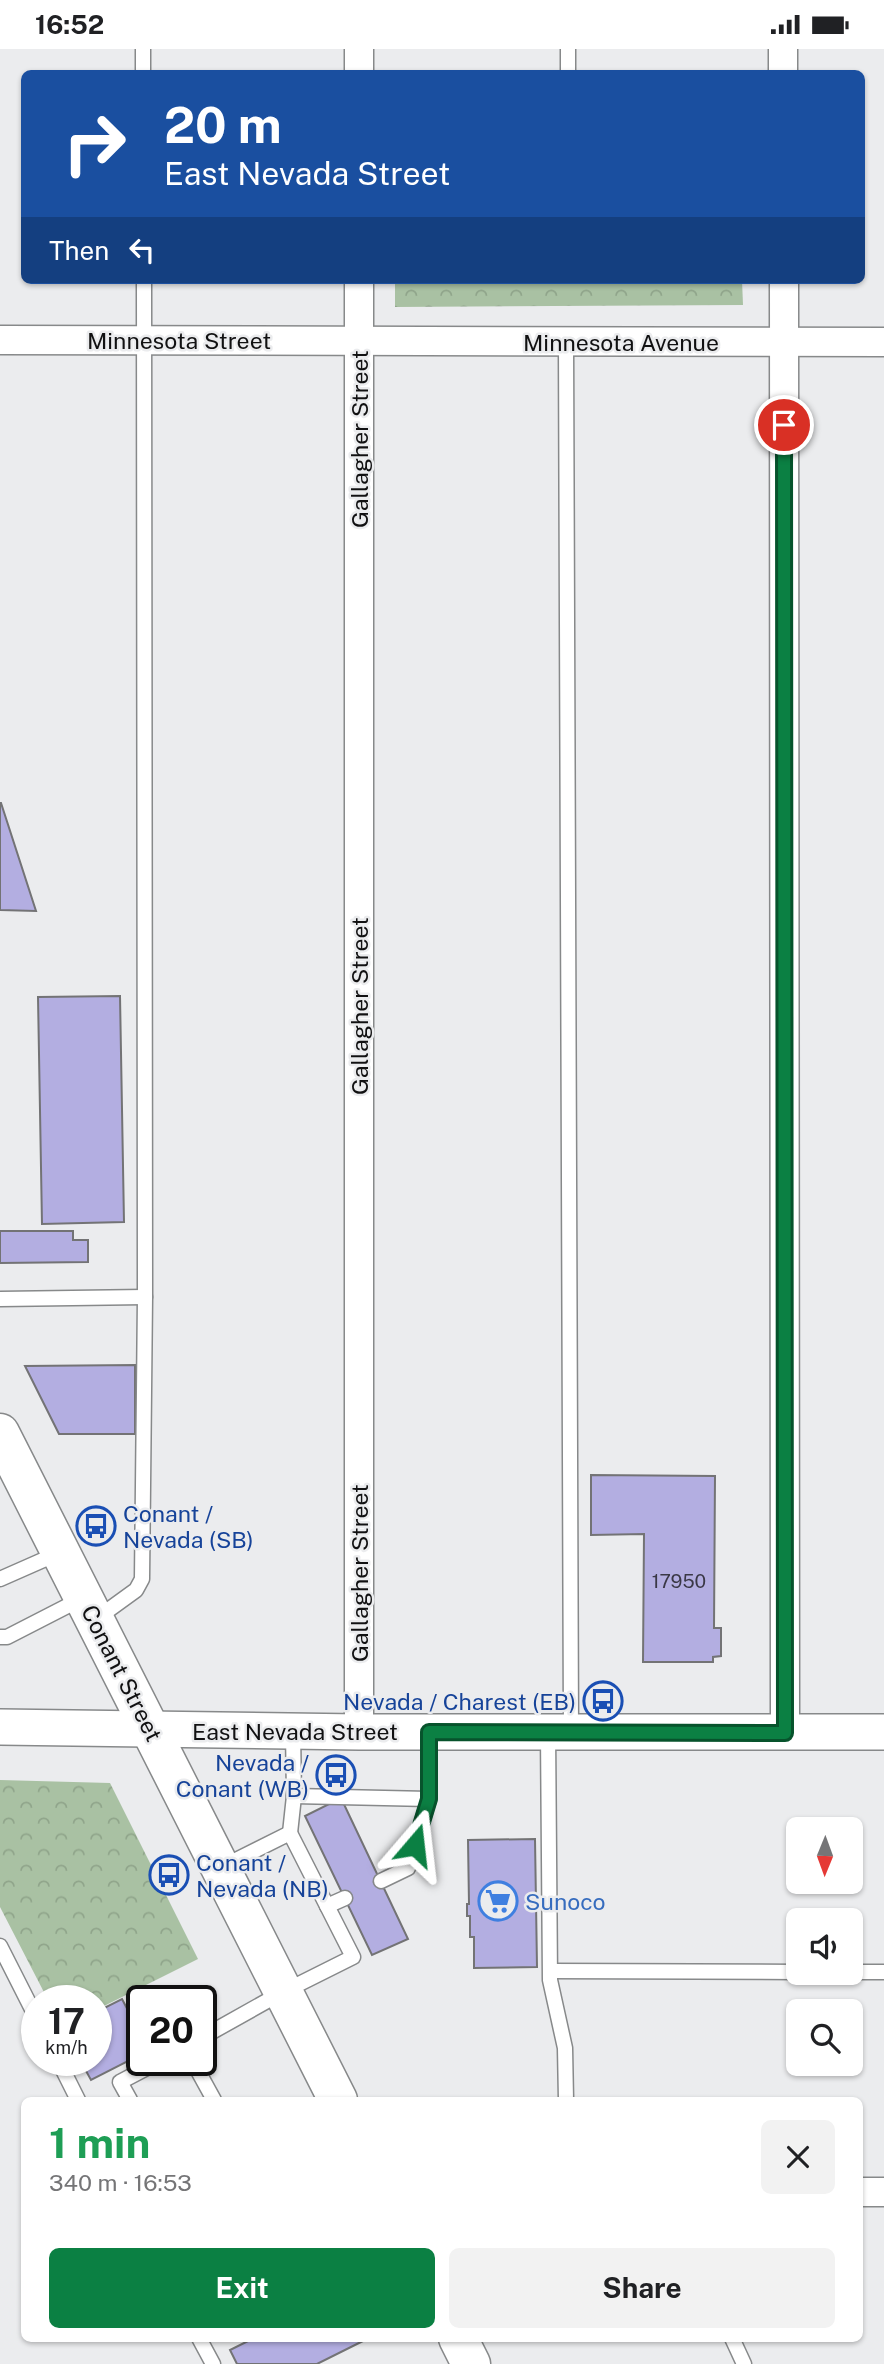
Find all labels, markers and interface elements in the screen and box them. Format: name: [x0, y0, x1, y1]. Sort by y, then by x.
text: 16:52: [35, 9, 104, 40]
text: 20 m: [164, 96, 282, 154]
icon: right: [49, 98, 140, 189]
text: East Nevada Street: [164, 155, 450, 192]
icon: left: [123, 231, 161, 269]
text: Then: [49, 235, 109, 266]
street label: Minnesota Street: [87, 327, 271, 354]
street label: Minnesota Avenue: [523, 329, 719, 356]
street label: Gallagher Street: [346, 350, 373, 528]
pin: [754, 395, 814, 455]
icon: arrive: [765, 406, 803, 444]
street label: Gallagher Street: [346, 917, 373, 1095]
street label: Gallagher Street: [346, 1484, 373, 1662]
place label: Conant / Nevada (SB): [123, 1500, 254, 1553]
bus stop icon: Conant / Nevada (SB): [75, 1505, 117, 1547]
house number: 17950: [652, 1570, 706, 1592]
street label: Conant Street: [76, 1600, 168, 1746]
bus stop icon: Nevada / Charest (EB): [582, 1680, 624, 1722]
place label: Nevada / Charest (EB): [343, 1688, 576, 1715]
street label: East Nevada Street: [192, 1718, 398, 1745]
place label: Nevada / Conant (WB): [176, 1749, 309, 1802]
bus stop icon: Nevada / Conant (WB): [315, 1754, 357, 1796]
position arrow: [378, 1808, 452, 1882]
north arrow: [786, 1817, 863, 1893]
map controls: [786, 1817, 863, 2076]
place label: Conant / Nevada (NB): [196, 1849, 329, 1902]
bus stop icon: Conant / Nevada (NB): [148, 1854, 190, 1896]
supermarket icon: Sunoco: [477, 1880, 519, 1922]
place label: Sunoco: [525, 1888, 606, 1915]
button: sound: [786, 1908, 863, 1985]
speed limit sign: 20: [126, 1985, 217, 2076]
button: search: [786, 1999, 863, 2076]
text: 17: [48, 2001, 85, 2042]
text: km/h: [45, 2037, 88, 2058]
text: 1 min: [49, 2118, 150, 2167]
button: close: [761, 2120, 835, 2194]
text: 340 m · 16:53: [49, 2169, 192, 2196]
button: Exit: [49, 2248, 435, 2328]
button: Share: [449, 2248, 835, 2328]

